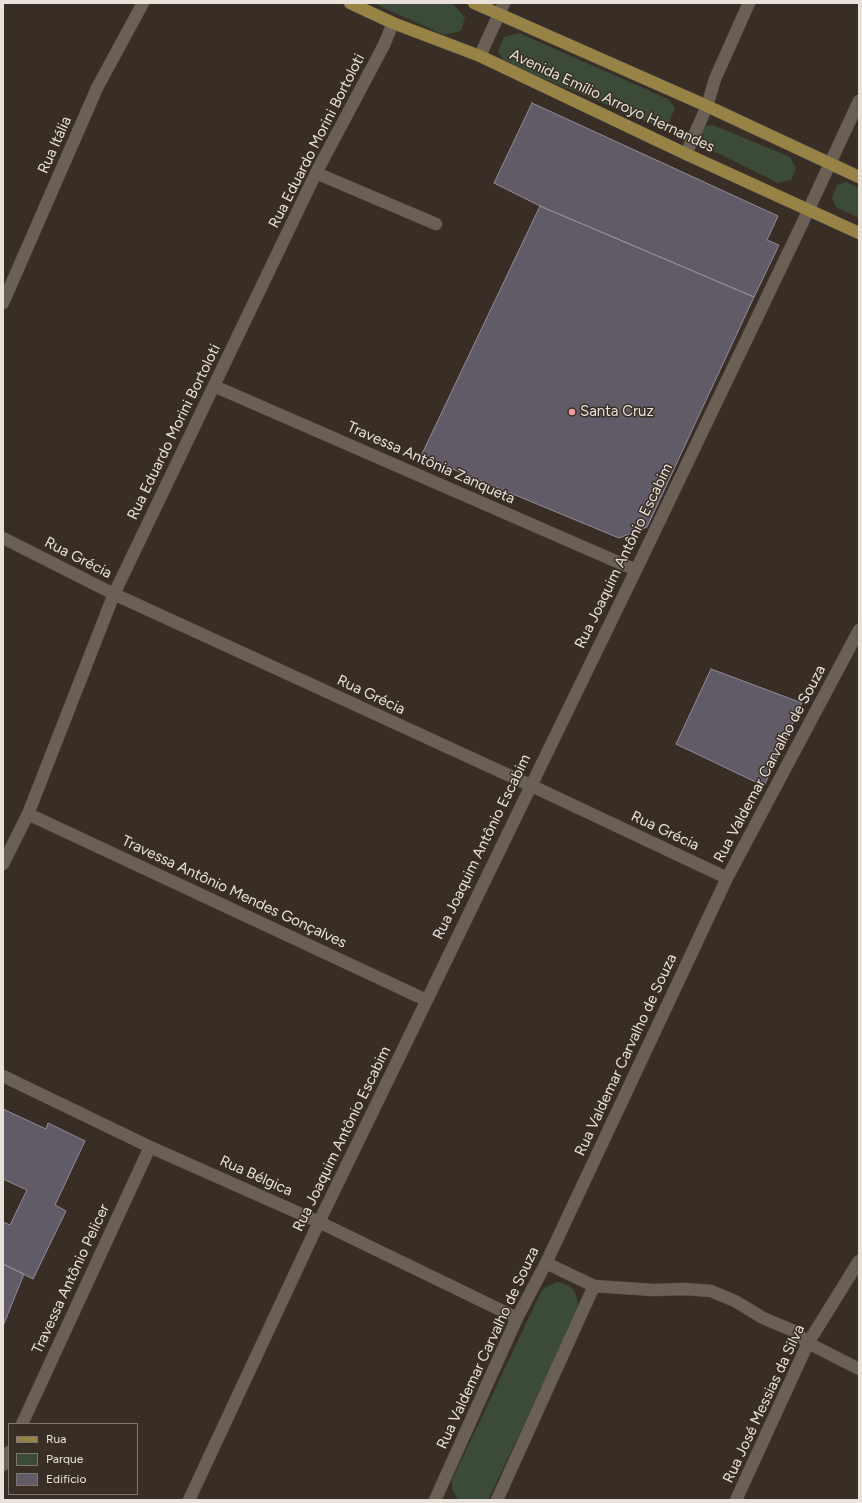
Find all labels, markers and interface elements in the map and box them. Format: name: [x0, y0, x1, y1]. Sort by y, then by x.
street label: Avenida Emílio Arroyo Hernandes: [507, 46, 717, 156]
street label: Rua Eduardo Morini Bortoloti: [265, 51, 369, 231]
street label: Rua Itália: [34, 114, 76, 176]
street label: Rua Eduardo Morini Bortoloti: [124, 341, 224, 523]
place label: Santa Cruz: [580, 403, 654, 421]
marker: Santa Cruz: [567, 407, 577, 417]
street label: Travessa Antônia Zanqueta: [344, 418, 518, 508]
street label: Rua Joaquim Antônio Escabim: [571, 460, 677, 652]
street label: Rua Grécia: [41, 533, 115, 583]
street label: Rua Valdemar Carvalho de Souza: [710, 662, 830, 866]
street label: Rua Grécia: [334, 671, 408, 719]
street label: Rua Joaquim Antônio Escabim: [429, 751, 535, 943]
street label: Rua Grécia: [628, 807, 702, 855]
street label: Travessa Antônio Mendes Gonçalves: [119, 832, 349, 952]
street label: Rua Valdemar Carvalho de Souza: [571, 951, 681, 1159]
street label: Rua Joaquim Antônio Escabim: [289, 1043, 395, 1235]
street label: Rua Bélgica: [217, 1152, 295, 1200]
street label: Travessa Antônio Pelicer: [28, 1201, 114, 1357]
street label: Rua Valdemar Carvalho de Souza: [433, 1244, 543, 1452]
street label: Rua José Messias da Silva: [719, 1322, 809, 1486]
legend: [8, 1423, 138, 1495]
text: Rua: [46, 1432, 66, 1446]
text: Parque: [46, 1452, 83, 1466]
text: Edifício: [46, 1472, 86, 1486]

